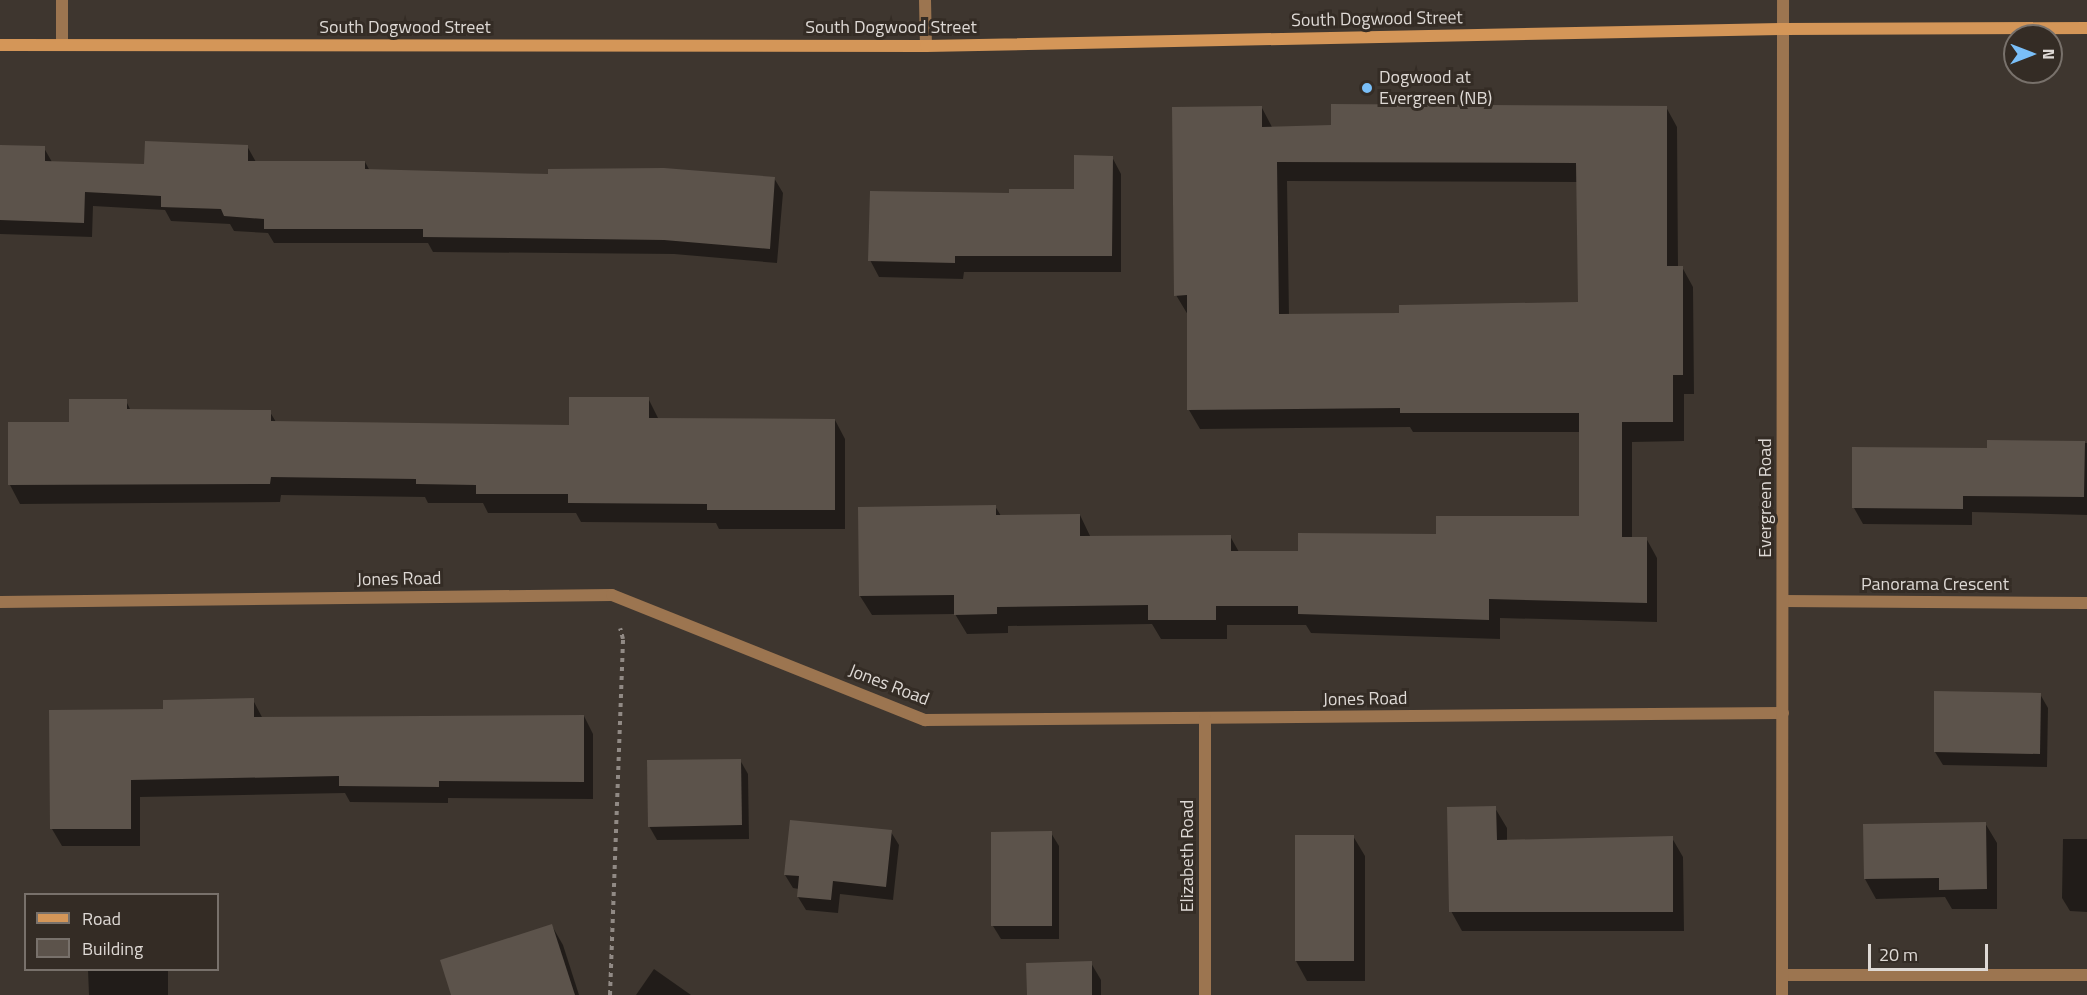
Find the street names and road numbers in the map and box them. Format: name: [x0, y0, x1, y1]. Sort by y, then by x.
street label: South Dogwood Street: [1291, 7, 1463, 31]
street label: South Dogwood Street: [319, 16, 491, 38]
street label: South Dogwood Street: [805, 16, 977, 38]
street label: Evergreen Road: [1754, 438, 1776, 558]
street label: Jones Road: [356, 567, 442, 591]
street label: Panorama Crescent: [1861, 573, 2009, 595]
street label: Jones Road: [846, 660, 932, 710]
street label: Jones Road: [1322, 687, 1408, 711]
street label: Elizabeth Road: [1176, 800, 1198, 912]

